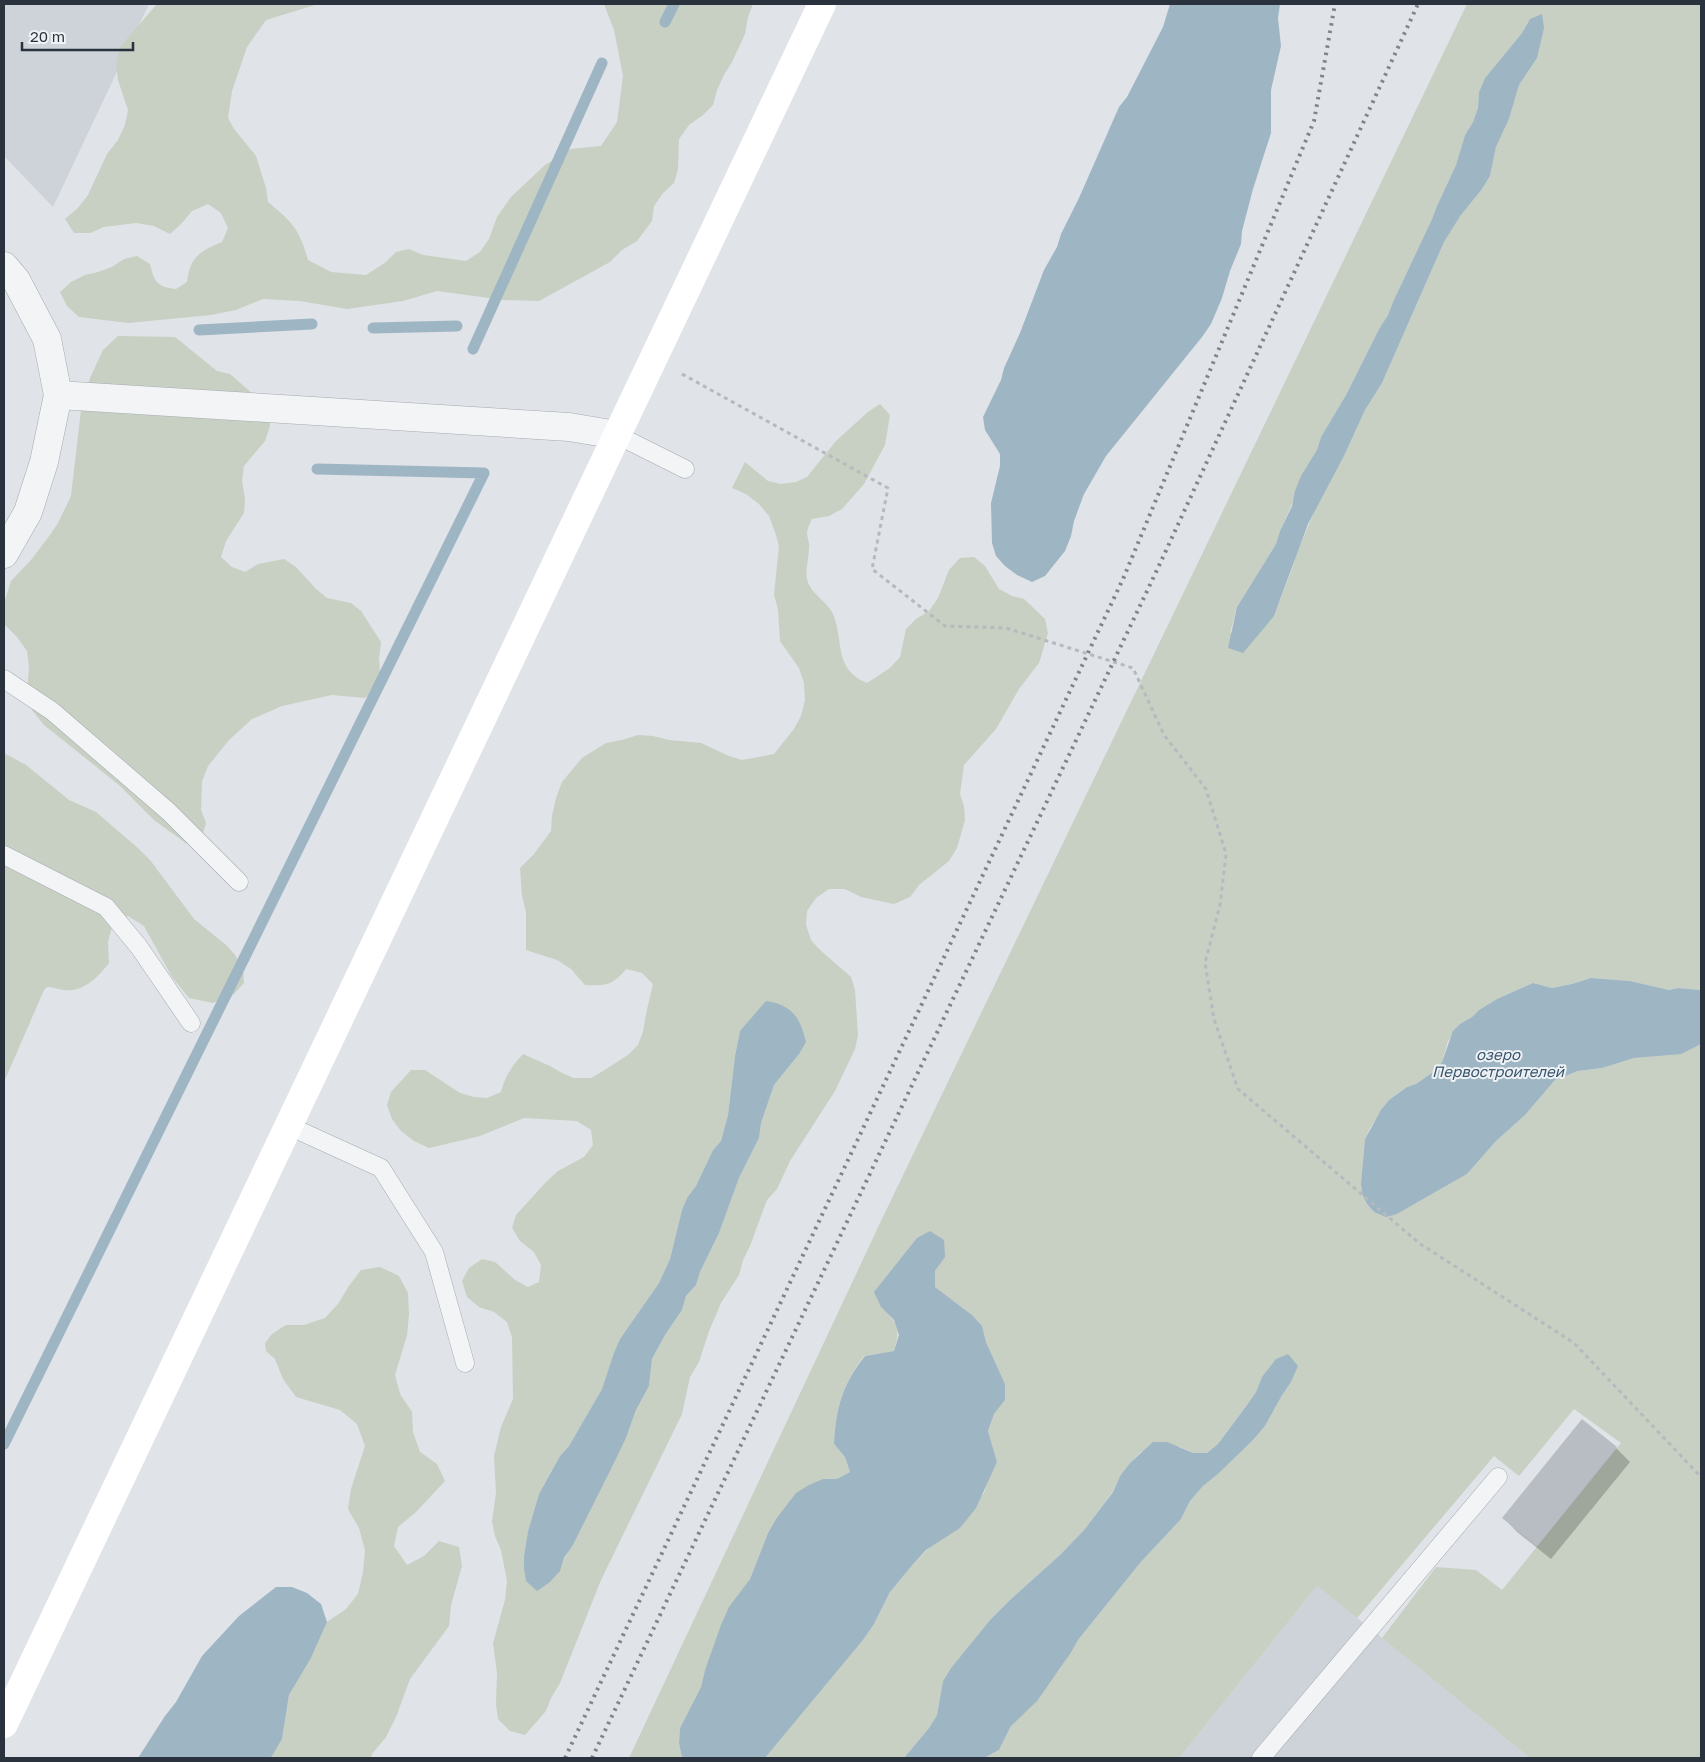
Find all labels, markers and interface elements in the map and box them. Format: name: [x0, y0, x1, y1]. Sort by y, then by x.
scale bar: [22, 20, 134, 52]
text: 20 m: [30, 27, 65, 45]
water label: озеро Первостроителей: [1432, 1045, 1565, 1080]

